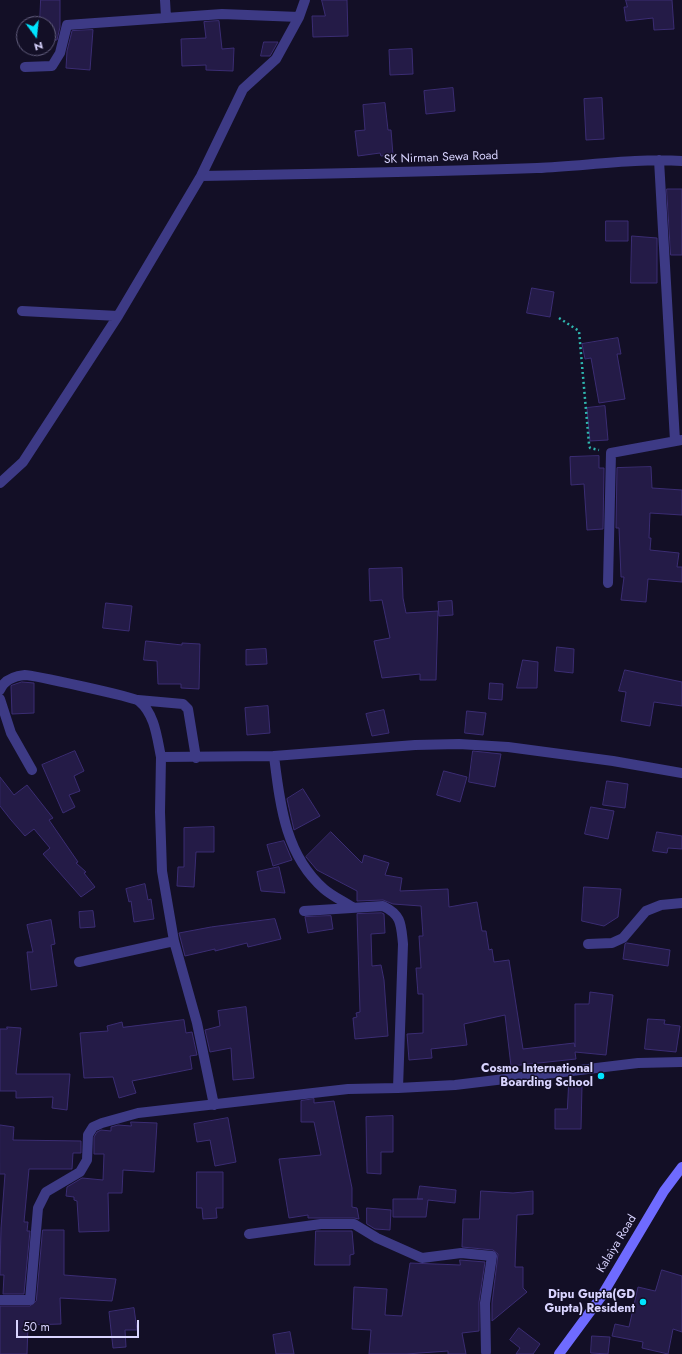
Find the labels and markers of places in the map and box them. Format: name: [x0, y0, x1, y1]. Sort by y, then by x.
place label: Cosmo International Boarding School: [481, 1062, 593, 1090]
marker: Cosmo International Boarding School: [596, 1071, 606, 1081]
place label: Dipu Gupta(GD Gupta) Resident: [545, 1288, 635, 1316]
marker: Dipu Gupta(GD Gupta) Resident: [638, 1297, 648, 1307]

